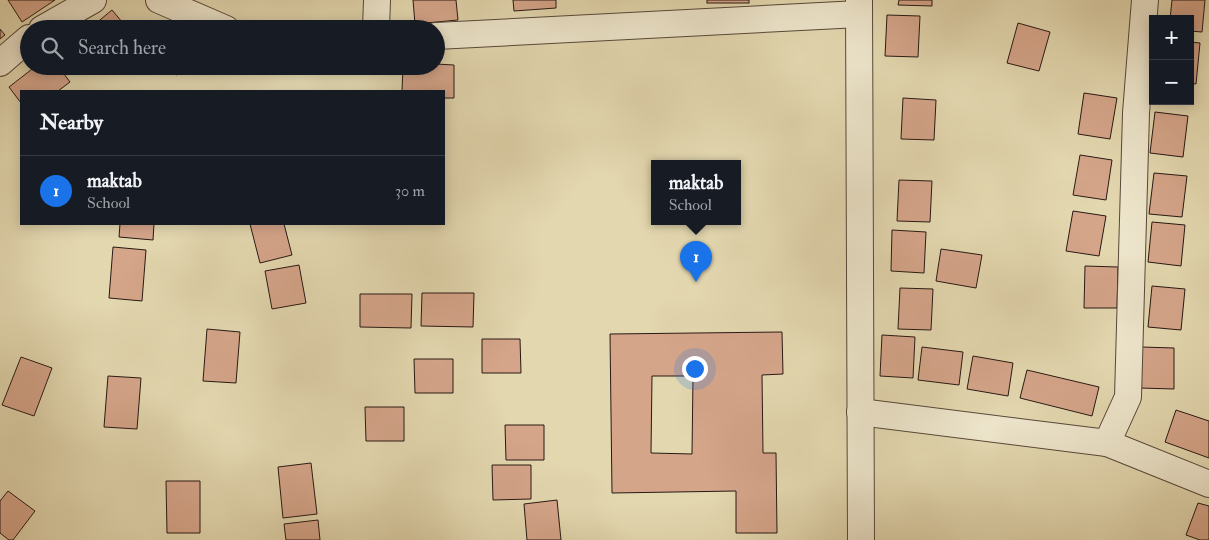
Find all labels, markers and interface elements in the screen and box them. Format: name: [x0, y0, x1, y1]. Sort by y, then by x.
map controls: [1149, 15, 1194, 105]
button: +: [1149, 15, 1194, 60]
search box: [20, 20, 445, 75]
icon: search: [38, 34, 66, 62]
text: Search here: [78, 36, 166, 60]
button: −: [1149, 60, 1194, 105]
text: Nearby: [40, 109, 103, 136]
popup: [651, 160, 741, 225]
text: maktab: [87, 169, 142, 193]
text: maktab: [669, 171, 723, 195]
text: 1: [53, 181, 59, 201]
text: 30 m: [395, 181, 425, 201]
text: School: [87, 193, 130, 213]
text: School: [669, 195, 712, 215]
pin: 1: [680, 241, 712, 282]
your location: [682, 356, 708, 382]

